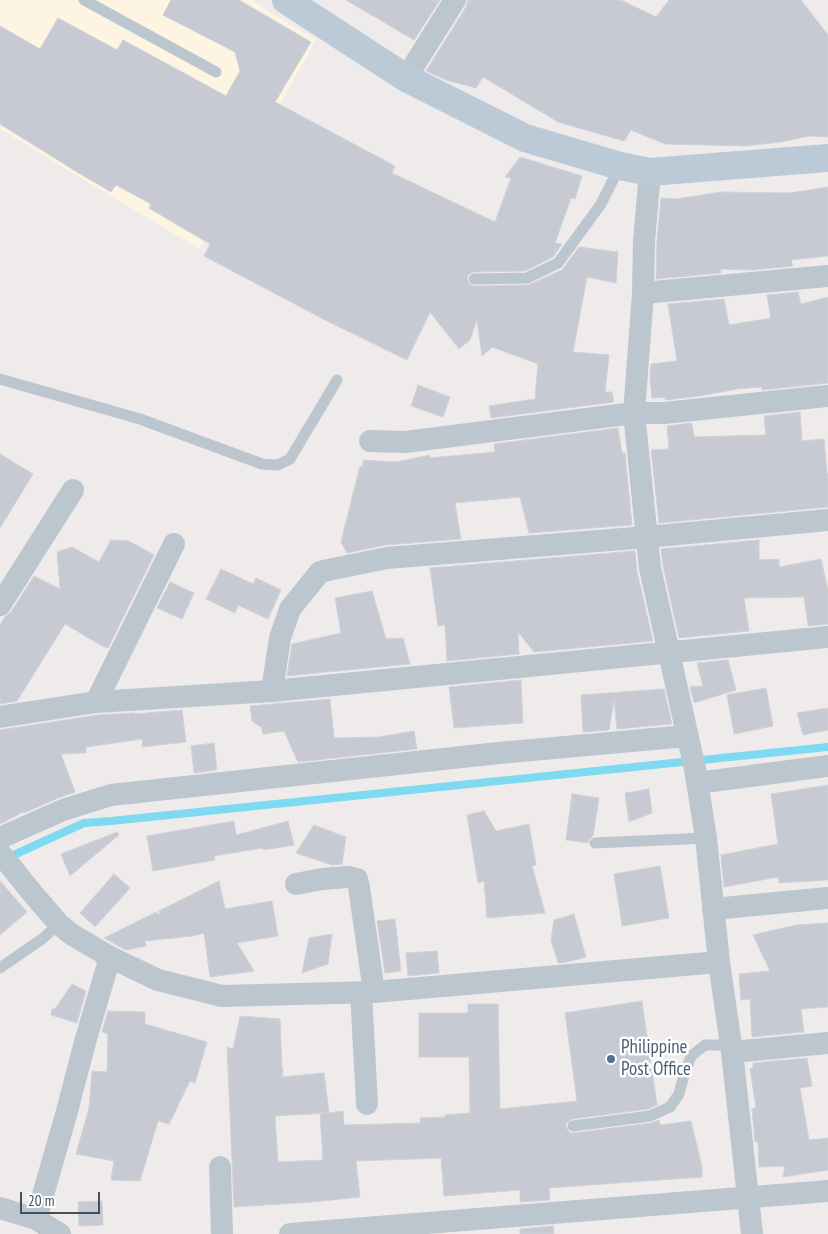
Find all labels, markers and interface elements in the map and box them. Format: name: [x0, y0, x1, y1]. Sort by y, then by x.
place label: Philippine Post Office: [621, 1037, 691, 1081]
marker: Philippine Post Office: [605, 1053, 617, 1065]
scale bar: [22, 1182, 102, 1214]
text: 20 m: [28, 1191, 54, 1210]

